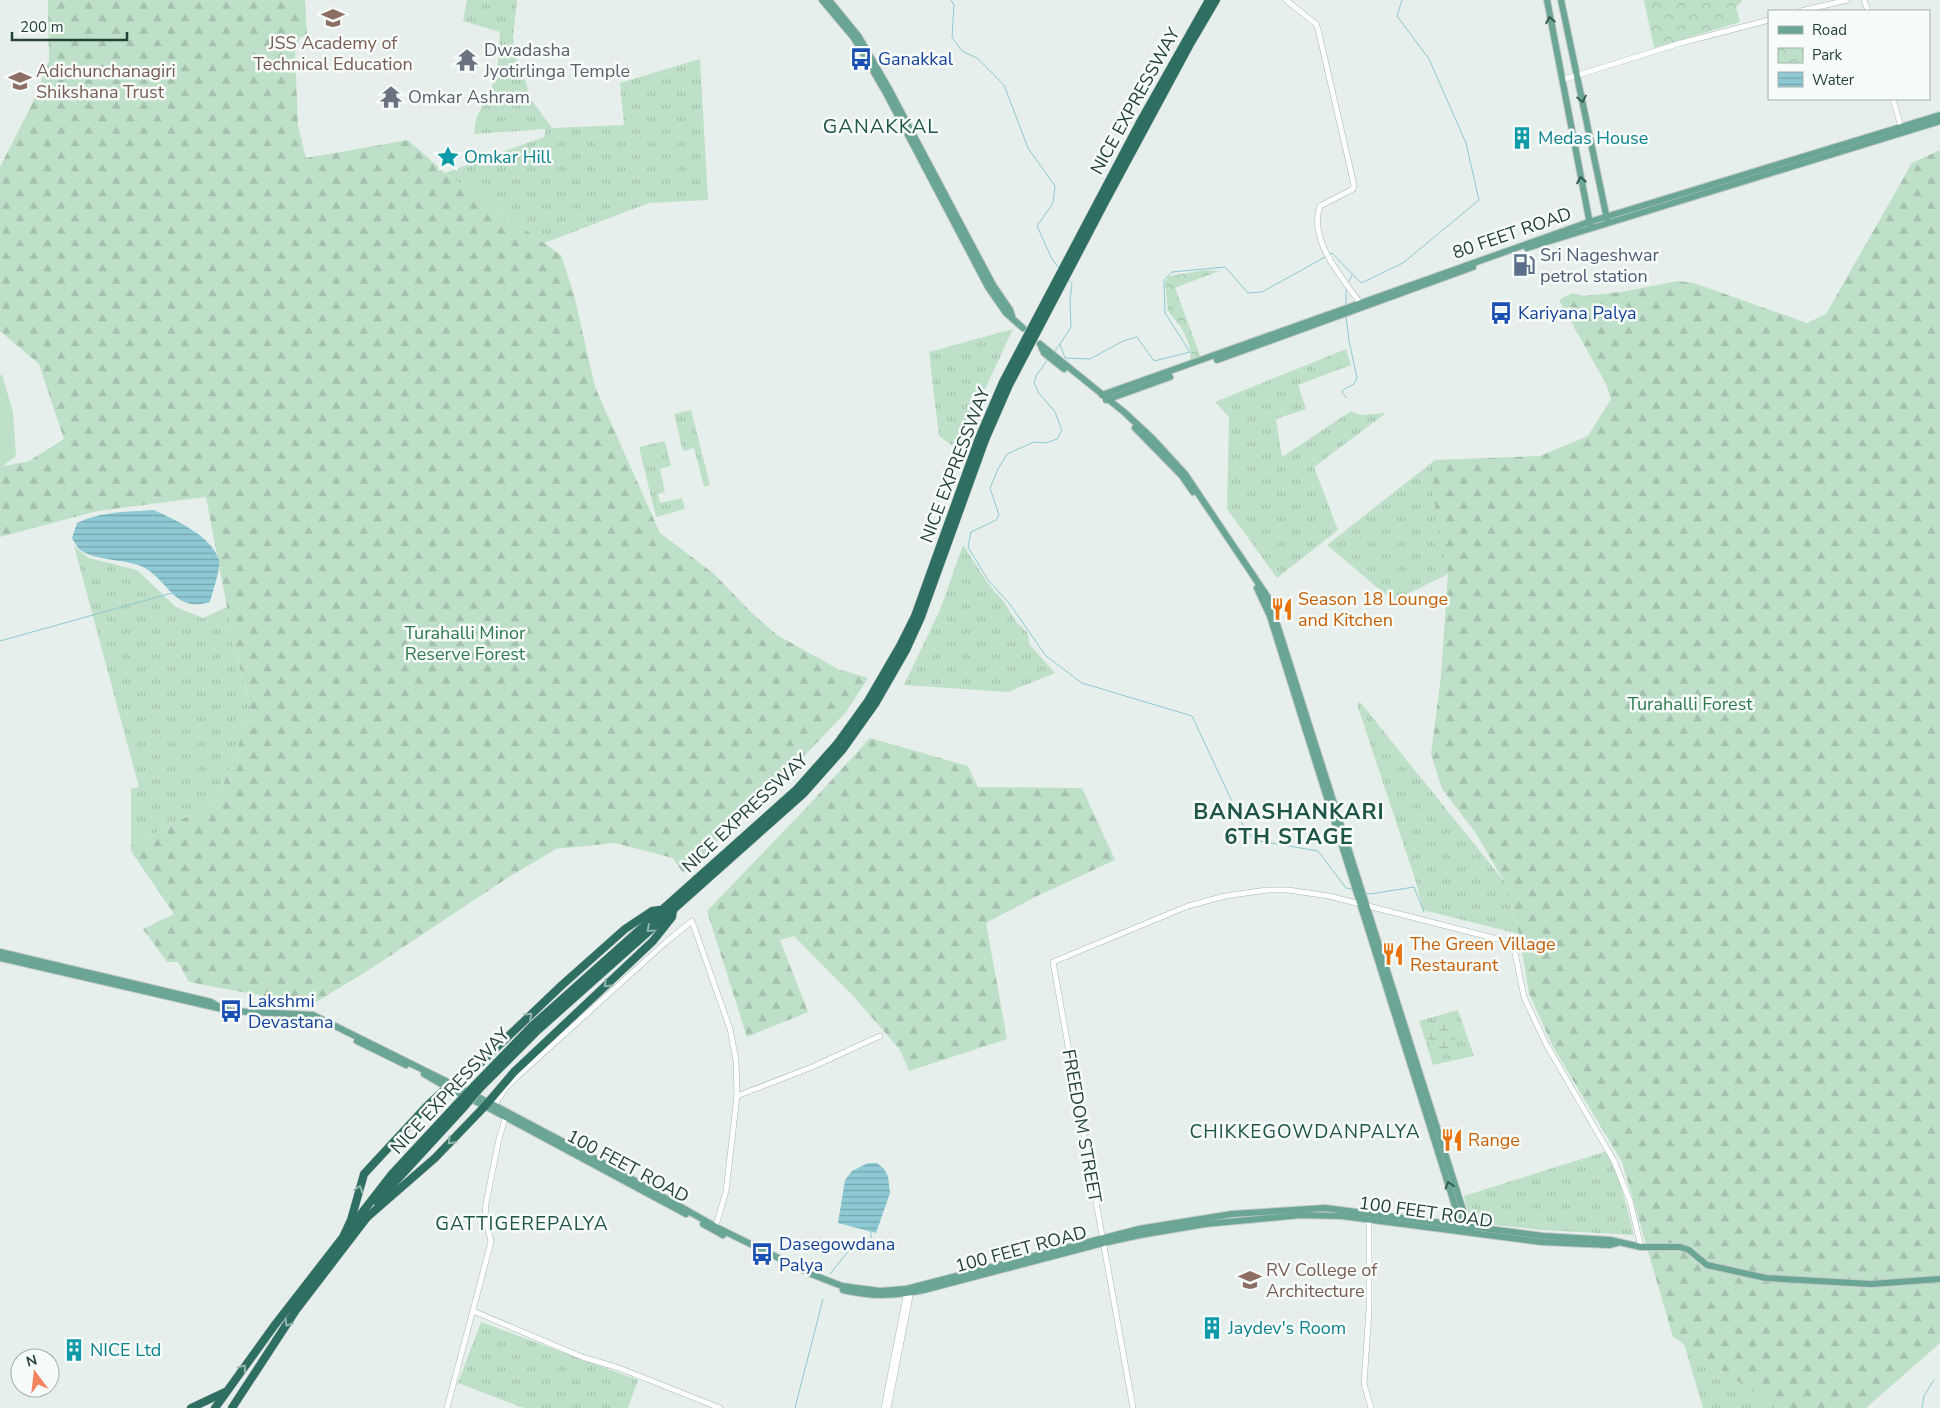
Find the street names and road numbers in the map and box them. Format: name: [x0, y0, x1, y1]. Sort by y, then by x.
street label: NICE EXPRESSWAY: [1085, 23, 1185, 179]
street label: 80 FEET ROAD: [1449, 201, 1575, 265]
street label: NICE EXPRESSWAY: [914, 384, 996, 546]
street label: NICE EXPRESSWAY: [677, 748, 814, 878]
street label: NICE EXPRESSWAY: [385, 1022, 515, 1159]
street label: FREEDOM STREET: [1057, 1047, 1107, 1205]
street label: 100 FEET ROAD: [563, 1124, 693, 1208]
street label: 100 FEET ROAD: [1357, 1191, 1495, 1233]
street label: 100 FEET ROAD: [953, 1220, 1089, 1278]

